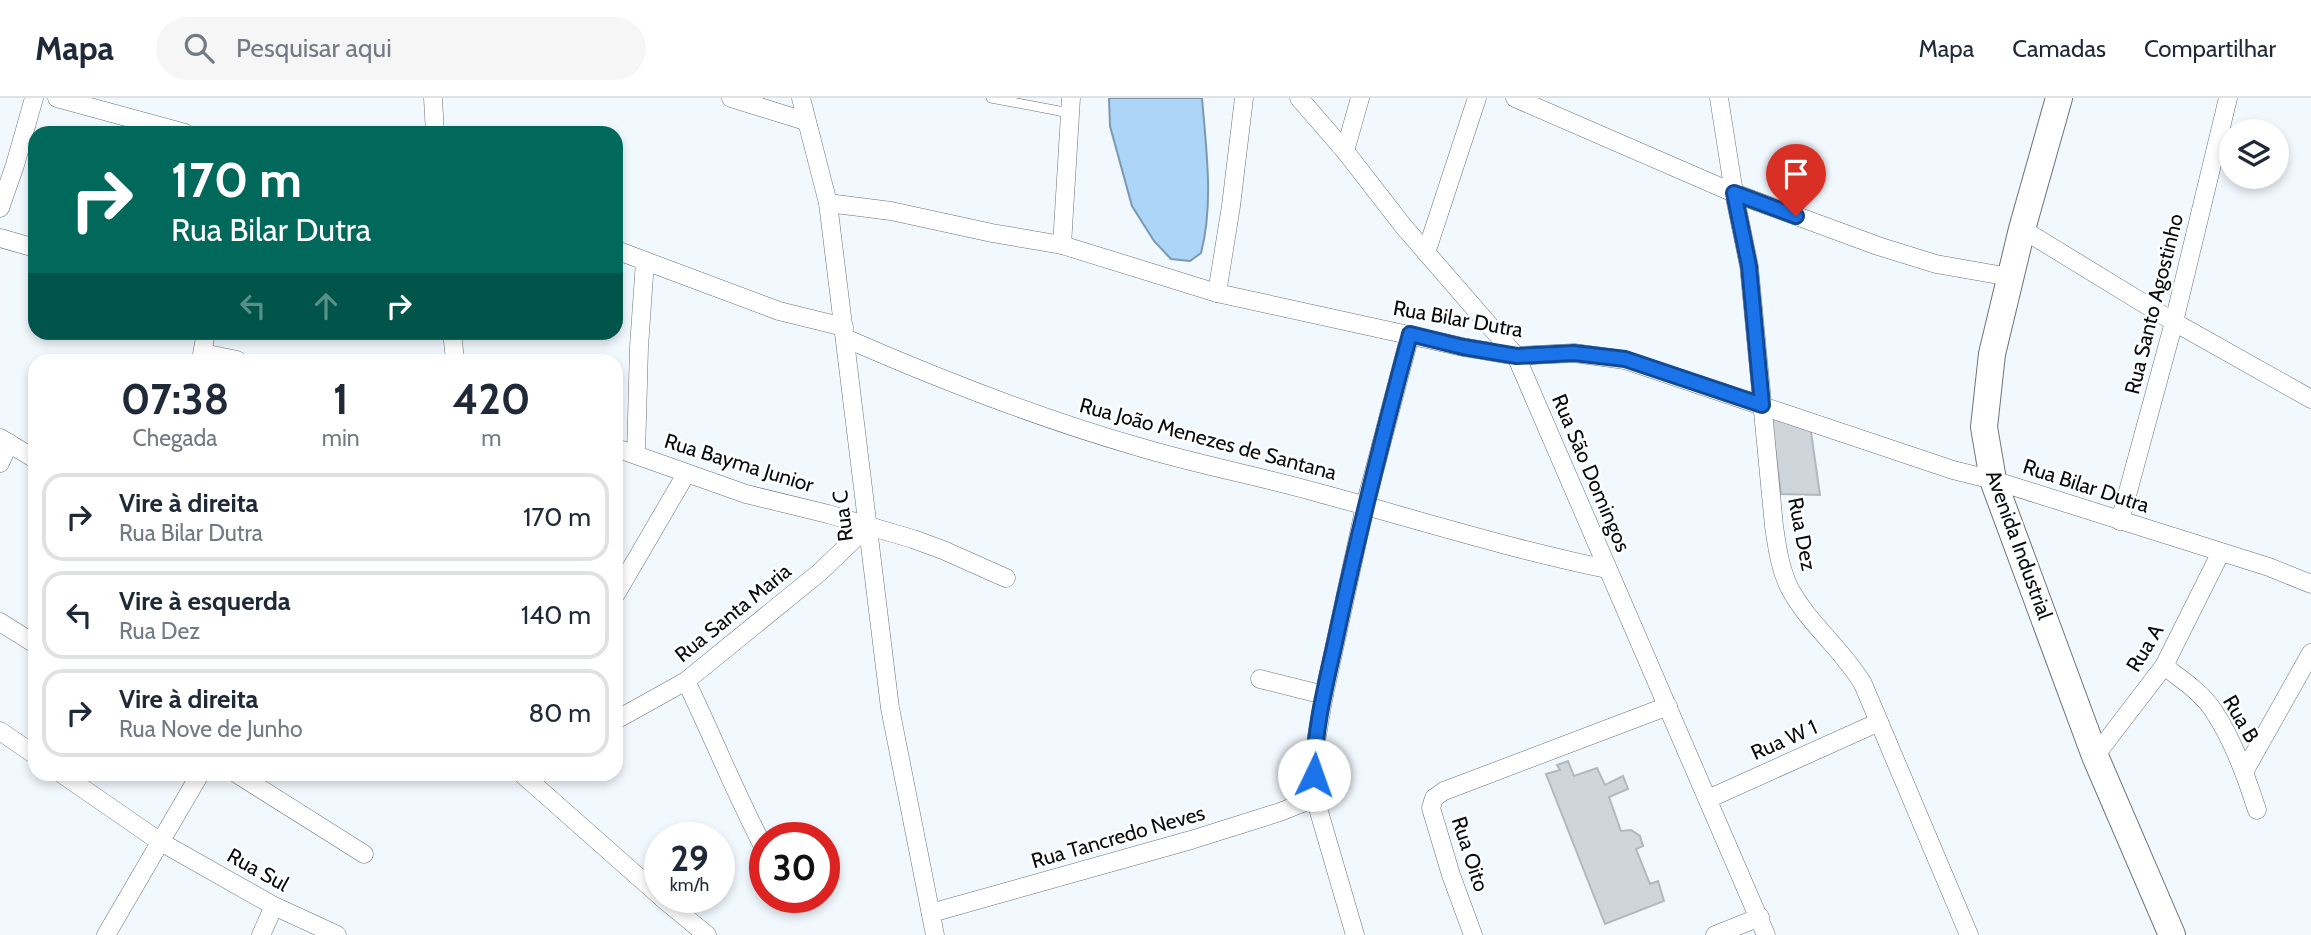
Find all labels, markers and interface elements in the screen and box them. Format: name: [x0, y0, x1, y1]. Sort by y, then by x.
search box: [156, 17, 646, 80]
text: Mapa: [35, 28, 114, 68]
icon: search: [180, 29, 218, 67]
text: Pesquisar aqui: [236, 32, 392, 64]
text: Mapa: [1918, 34, 1974, 63]
text: Camadas: [2012, 34, 2106, 63]
text: Compartilhar: [2144, 34, 2276, 63]
map controls: [2219, 119, 2289, 189]
button: layers: [2219, 119, 2289, 189]
pin: [1766, 144, 1826, 216]
text: 170 m: [171, 150, 302, 209]
icon: right: [56, 154, 147, 245]
icon: arrive: [1777, 155, 1815, 193]
text: Rua Bilar Dutra: [171, 210, 371, 249]
street label: Rua Santo Agostinho: [2119, 211, 2188, 397]
icon: left: [234, 287, 272, 325]
icon: ahead: [307, 287, 345, 325]
icon: right: [380, 287, 418, 325]
street label: Rua Bilar Dutra: [1391, 295, 1525, 342]
text: 07:38: [121, 373, 229, 425]
text: 1: [333, 373, 348, 425]
text: 420: [452, 373, 530, 425]
street label: Rua São Domingos: [1547, 390, 1636, 556]
street label: Rua João Menezes de Santana: [1077, 392, 1339, 485]
text: Chegada: [133, 424, 217, 452]
text: min: [322, 424, 360, 452]
text: m: [481, 424, 501, 452]
street label: Rua Bayma Junior: [661, 428, 817, 497]
street label: Rua Bilar Dutra: [2020, 453, 2152, 518]
street label: Avenida Industrial: [1981, 467, 2058, 623]
text: Vire à direita: [119, 487, 259, 519]
street label: Rua C: [827, 489, 858, 543]
street label: Rua Dez: [1783, 495, 1822, 573]
icon: right: [60, 498, 98, 536]
text: 170 m: [523, 501, 591, 533]
text: Rua Bilar Dutra: [119, 519, 263, 547]
street label: Rua Santa Maria: [670, 558, 796, 667]
text: Vire à esquerda: [119, 585, 291, 617]
icon: left: [60, 596, 98, 634]
text: 140 m: [521, 599, 591, 631]
text: Rua Dez: [119, 617, 200, 645]
street label: Rua A: [2121, 619, 2168, 676]
text: Vire à direita: [119, 683, 259, 715]
street label: Rua B: [2218, 691, 2265, 747]
icon: right: [60, 694, 98, 732]
text: 80 m: [528, 697, 591, 729]
street label: Rua W 1: [1747, 714, 1821, 765]
text: Rua Nove de Junho: [119, 715, 303, 743]
position arrow: [1277, 738, 1351, 812]
street label: Rua Tancredo Neves: [1028, 800, 1208, 873]
street label: Rua Oito: [1447, 813, 1494, 894]
speed limit sign: 30: [749, 822, 840, 913]
text: 29: [670, 837, 709, 880]
street label: Rua Sul: [223, 843, 293, 897]
text: km/h: [670, 874, 709, 896]

